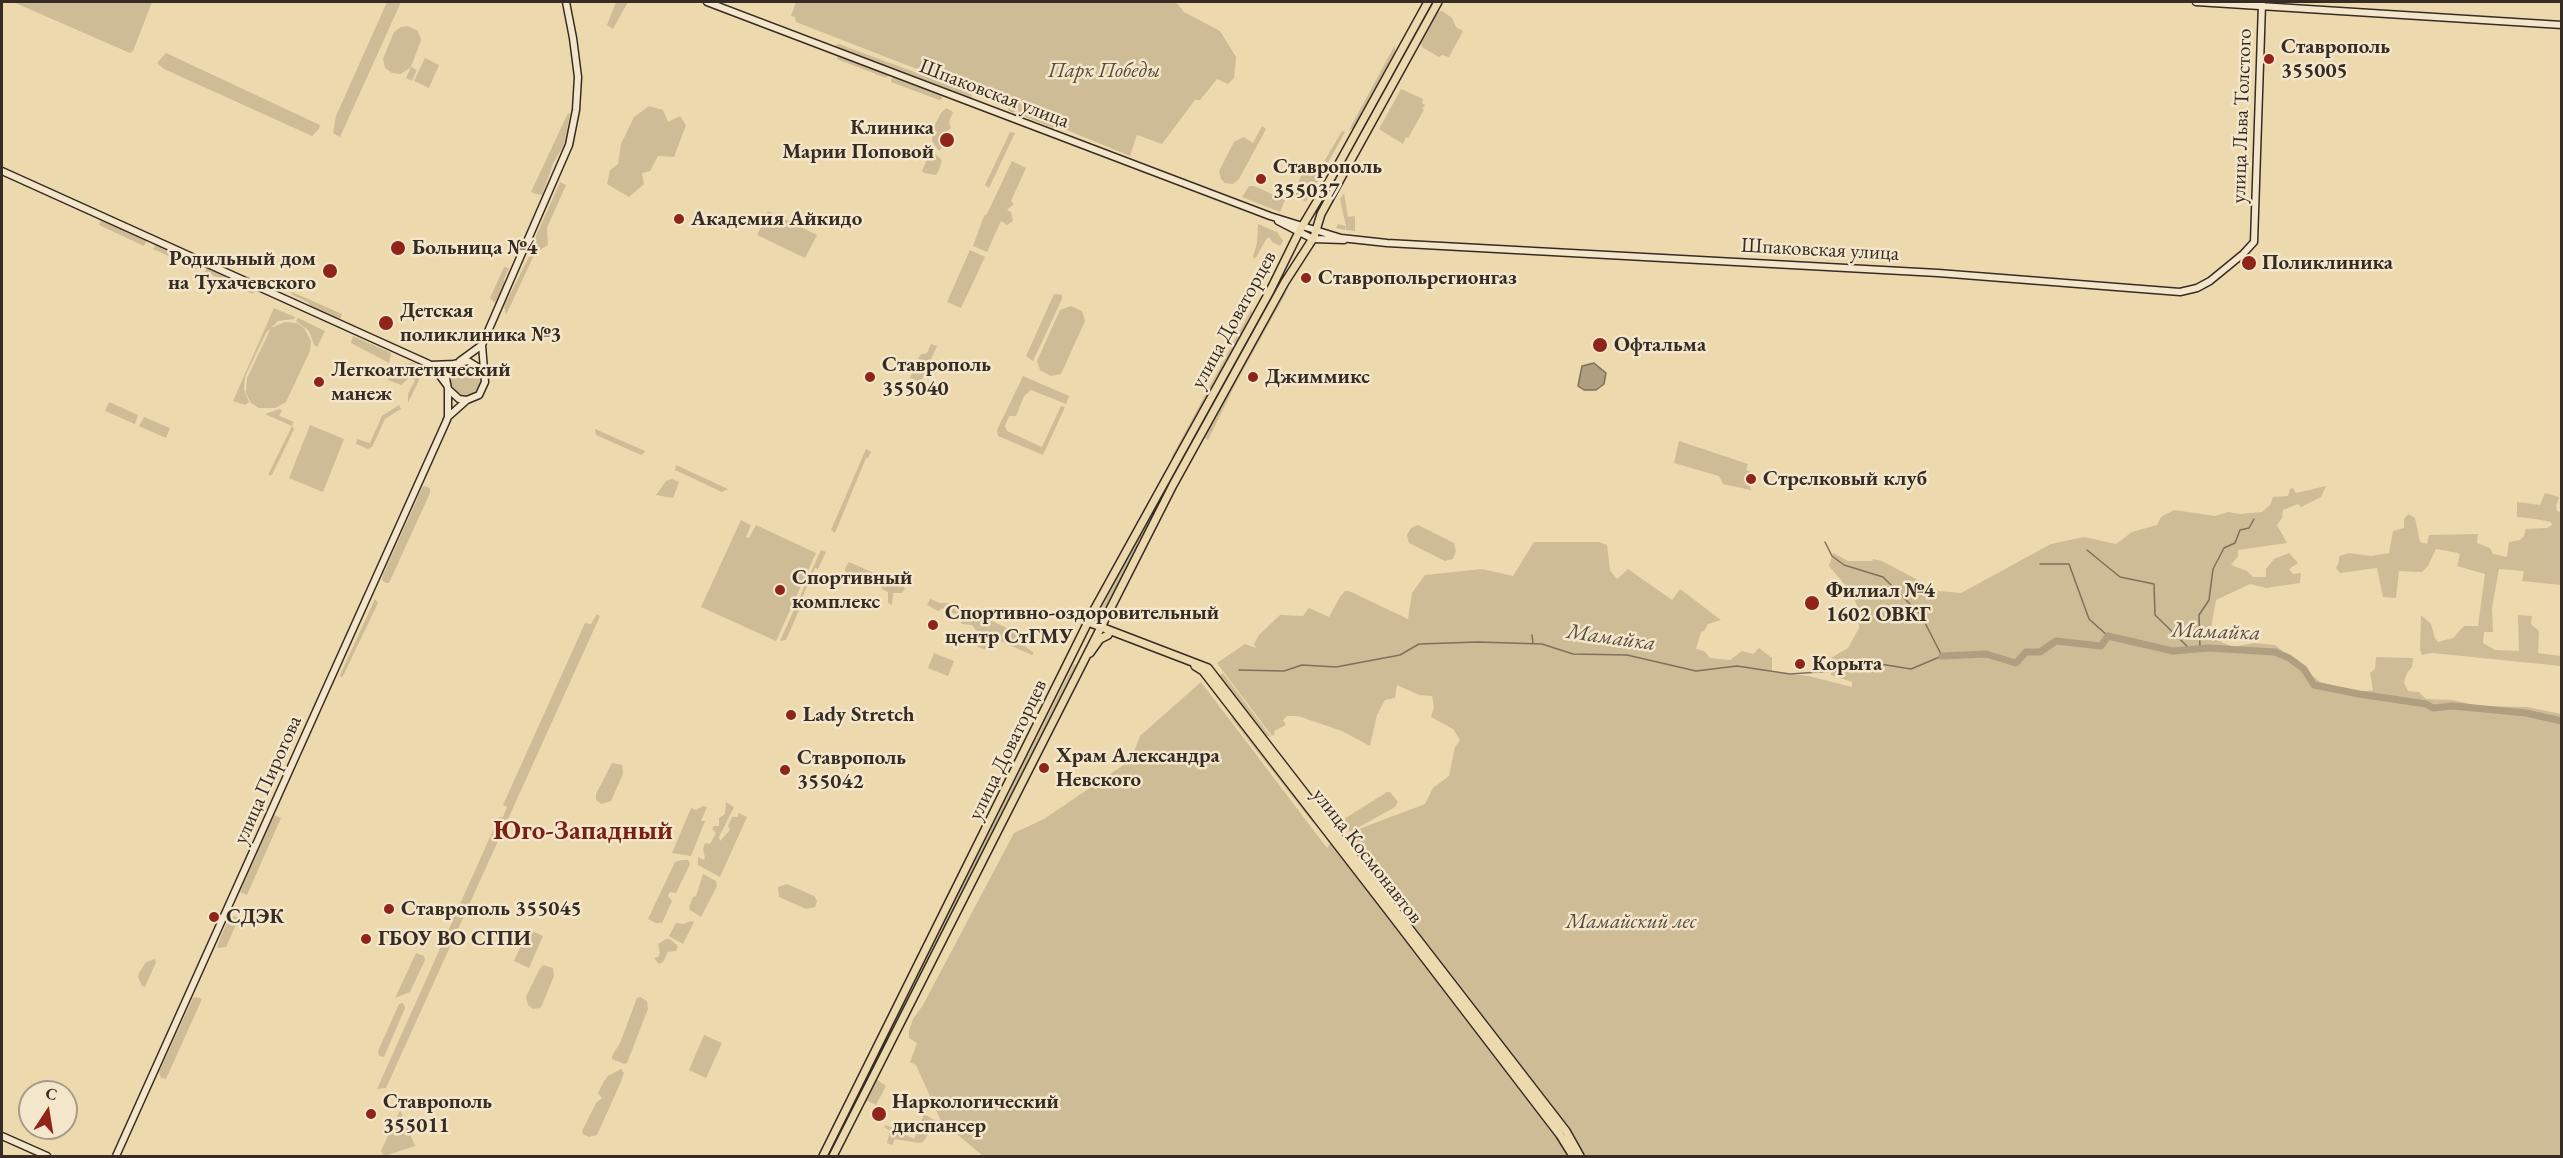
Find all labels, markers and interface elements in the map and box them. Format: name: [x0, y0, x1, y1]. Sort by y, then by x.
street label: улица Льва Толстого: [2226, 28, 2258, 204]
place label: Ставрополь 355005: [2281, 34, 2390, 84]
marker: Ставрополь 355005: [2262, 52, 2276, 66]
street label: Шпаковская улица: [915, 54, 1073, 134]
park label: Парк Победы: [1048, 58, 1160, 84]
place label: Клиника Марии Поповой: [782, 115, 934, 165]
marker: Клиника Марии Поповой: [938, 131, 956, 149]
place label: Ставрополь 355037: [1273, 154, 1382, 204]
marker: Ставрополь 355037: [1254, 172, 1268, 186]
place label: Академия Айкидо: [691, 206, 862, 232]
marker: Академия Айкидо: [672, 212, 686, 226]
street label: Шпаковская улица: [1740, 233, 1900, 267]
place label: Больница №4: [412, 235, 537, 261]
marker: Больница №4: [389, 239, 407, 257]
place label: Родильный дом на Тухачевского: [168, 246, 316, 296]
street label: улица Доваторцев: [1186, 247, 1282, 393]
place label: Поликлиника: [2262, 250, 2393, 276]
marker: Поликлиника: [2240, 254, 2258, 272]
marker: Родильный дом на Тухачевского: [321, 262, 339, 280]
place label: Ставропольрегионгаз: [1318, 265, 1517, 291]
marker: Ставропольрегионгаз: [1299, 271, 1313, 285]
place label: Детская поликлиника №3: [400, 298, 561, 348]
marker: Детская поликлиника №3: [377, 314, 395, 332]
place label: Офтальма: [1614, 332, 1706, 358]
marker: Офтальма: [1591, 336, 1609, 354]
place label: Ставрополь 355040: [882, 352, 991, 402]
place label: Легкоатлетический манеж: [331, 357, 510, 407]
place label: Джиммикс: [1265, 364, 1370, 390]
marker: Ставрополь 355040: [863, 370, 877, 384]
marker: Джиммикс: [1246, 370, 1260, 384]
marker: Легкоатлетический манеж: [312, 375, 326, 389]
place label: Стрелковый клуб: [1763, 466, 1927, 492]
marker: Стрелковый клуб: [1744, 472, 1758, 486]
place label: Спортивный комплекс: [792, 565, 912, 615]
place label: Филиал №4 1602 ОВКГ: [1826, 578, 1935, 628]
marker: Спортивный комплекс: [773, 583, 787, 597]
marker: Филиал №4 1602 ОВКГ: [1803, 594, 1821, 612]
place label: Спортивно-оздоровительный центр СтГМУ: [945, 600, 1219, 650]
water label: Мамайка: [2171, 617, 2261, 647]
marker: Спортивно-оздоровительный центр СтГМУ: [926, 618, 940, 632]
water label: Мамайка: [1565, 619, 1657, 657]
place label: Корыта: [1812, 651, 1882, 677]
marker: Корыта: [1793, 657, 1807, 671]
street label: улица Доваторцев: [963, 675, 1053, 825]
place label: Lady Stretch: [803, 702, 914, 728]
marker: Lady Stretch: [784, 708, 798, 722]
street label: улица Пирогова: [228, 712, 308, 848]
place label: Храм Александра Невского: [1056, 743, 1220, 793]
place label: Ставрополь 355042: [797, 745, 906, 795]
marker: Храм Александра Невского: [1037, 761, 1051, 775]
marker: Ставрополь 355042: [778, 763, 792, 777]
street label: улица Космонавтов: [1306, 783, 1428, 929]
district label: Юго-Западный: [493, 816, 673, 848]
place label: Ставрополь 355045: [401, 896, 582, 922]
marker: Ставрополь 355045: [382, 902, 396, 916]
place label: СДЭК: [226, 904, 284, 930]
park label: Мамайский лес: [1566, 909, 1696, 935]
marker: СДЭК: [207, 910, 221, 924]
place label: ГБОУ ВО СГПИ: [378, 926, 531, 952]
marker: ГБОУ ВО СГПИ: [359, 932, 373, 946]
north arrow: [18, 1080, 78, 1140]
text: С: [44, 1082, 59, 1105]
place label: Ставрополь 355011: [383, 1089, 492, 1139]
place label: Наркологический диспансер: [892, 1089, 1059, 1139]
marker: Наркологический диспансер: [870, 1105, 888, 1123]
marker: Ставрополь 355011: [364, 1107, 378, 1121]

